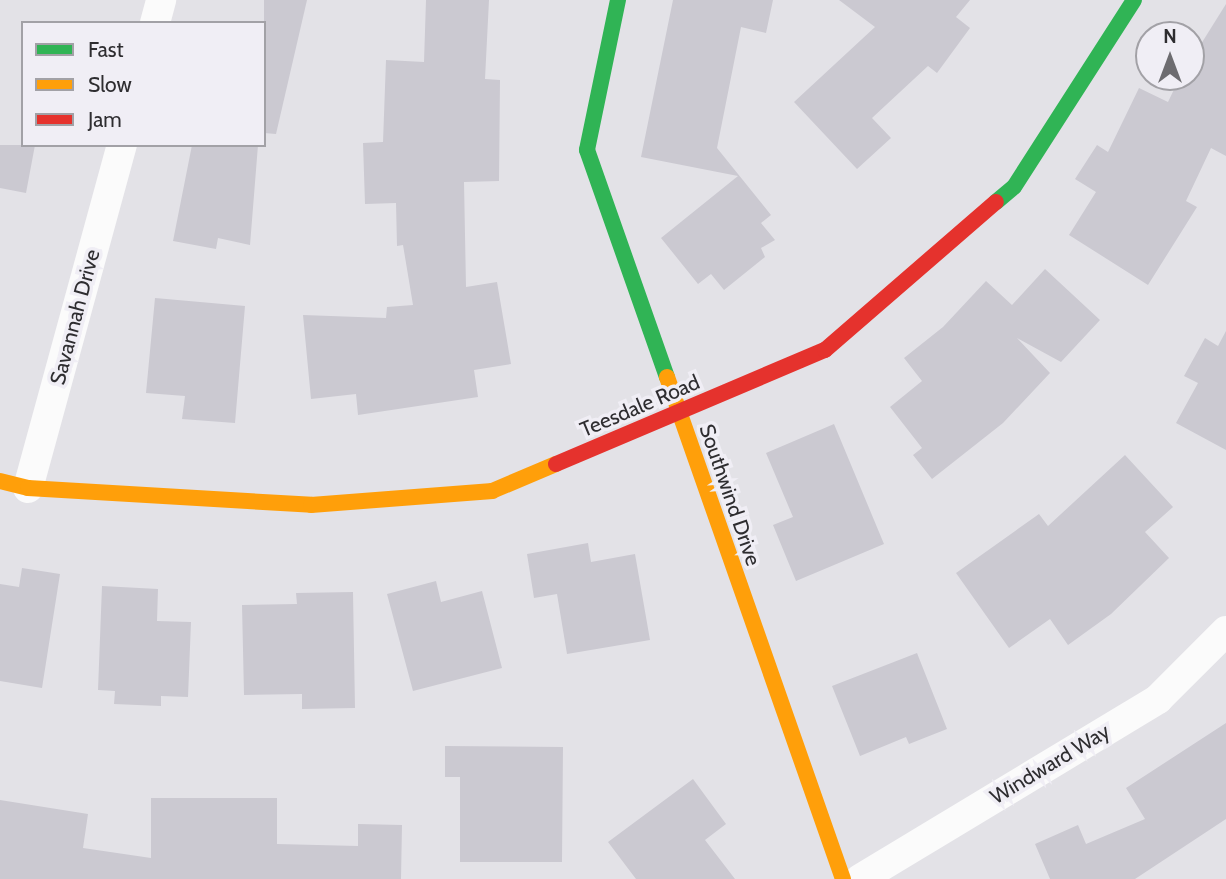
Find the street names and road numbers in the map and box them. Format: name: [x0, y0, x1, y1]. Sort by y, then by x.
street label: Savannah Drive: [45, 247, 105, 387]
street label: Teesdale Road: [576, 370, 704, 442]
street label: Southwind Drive: [694, 421, 766, 569]
street label: Windward Way: [986, 718, 1114, 810]

